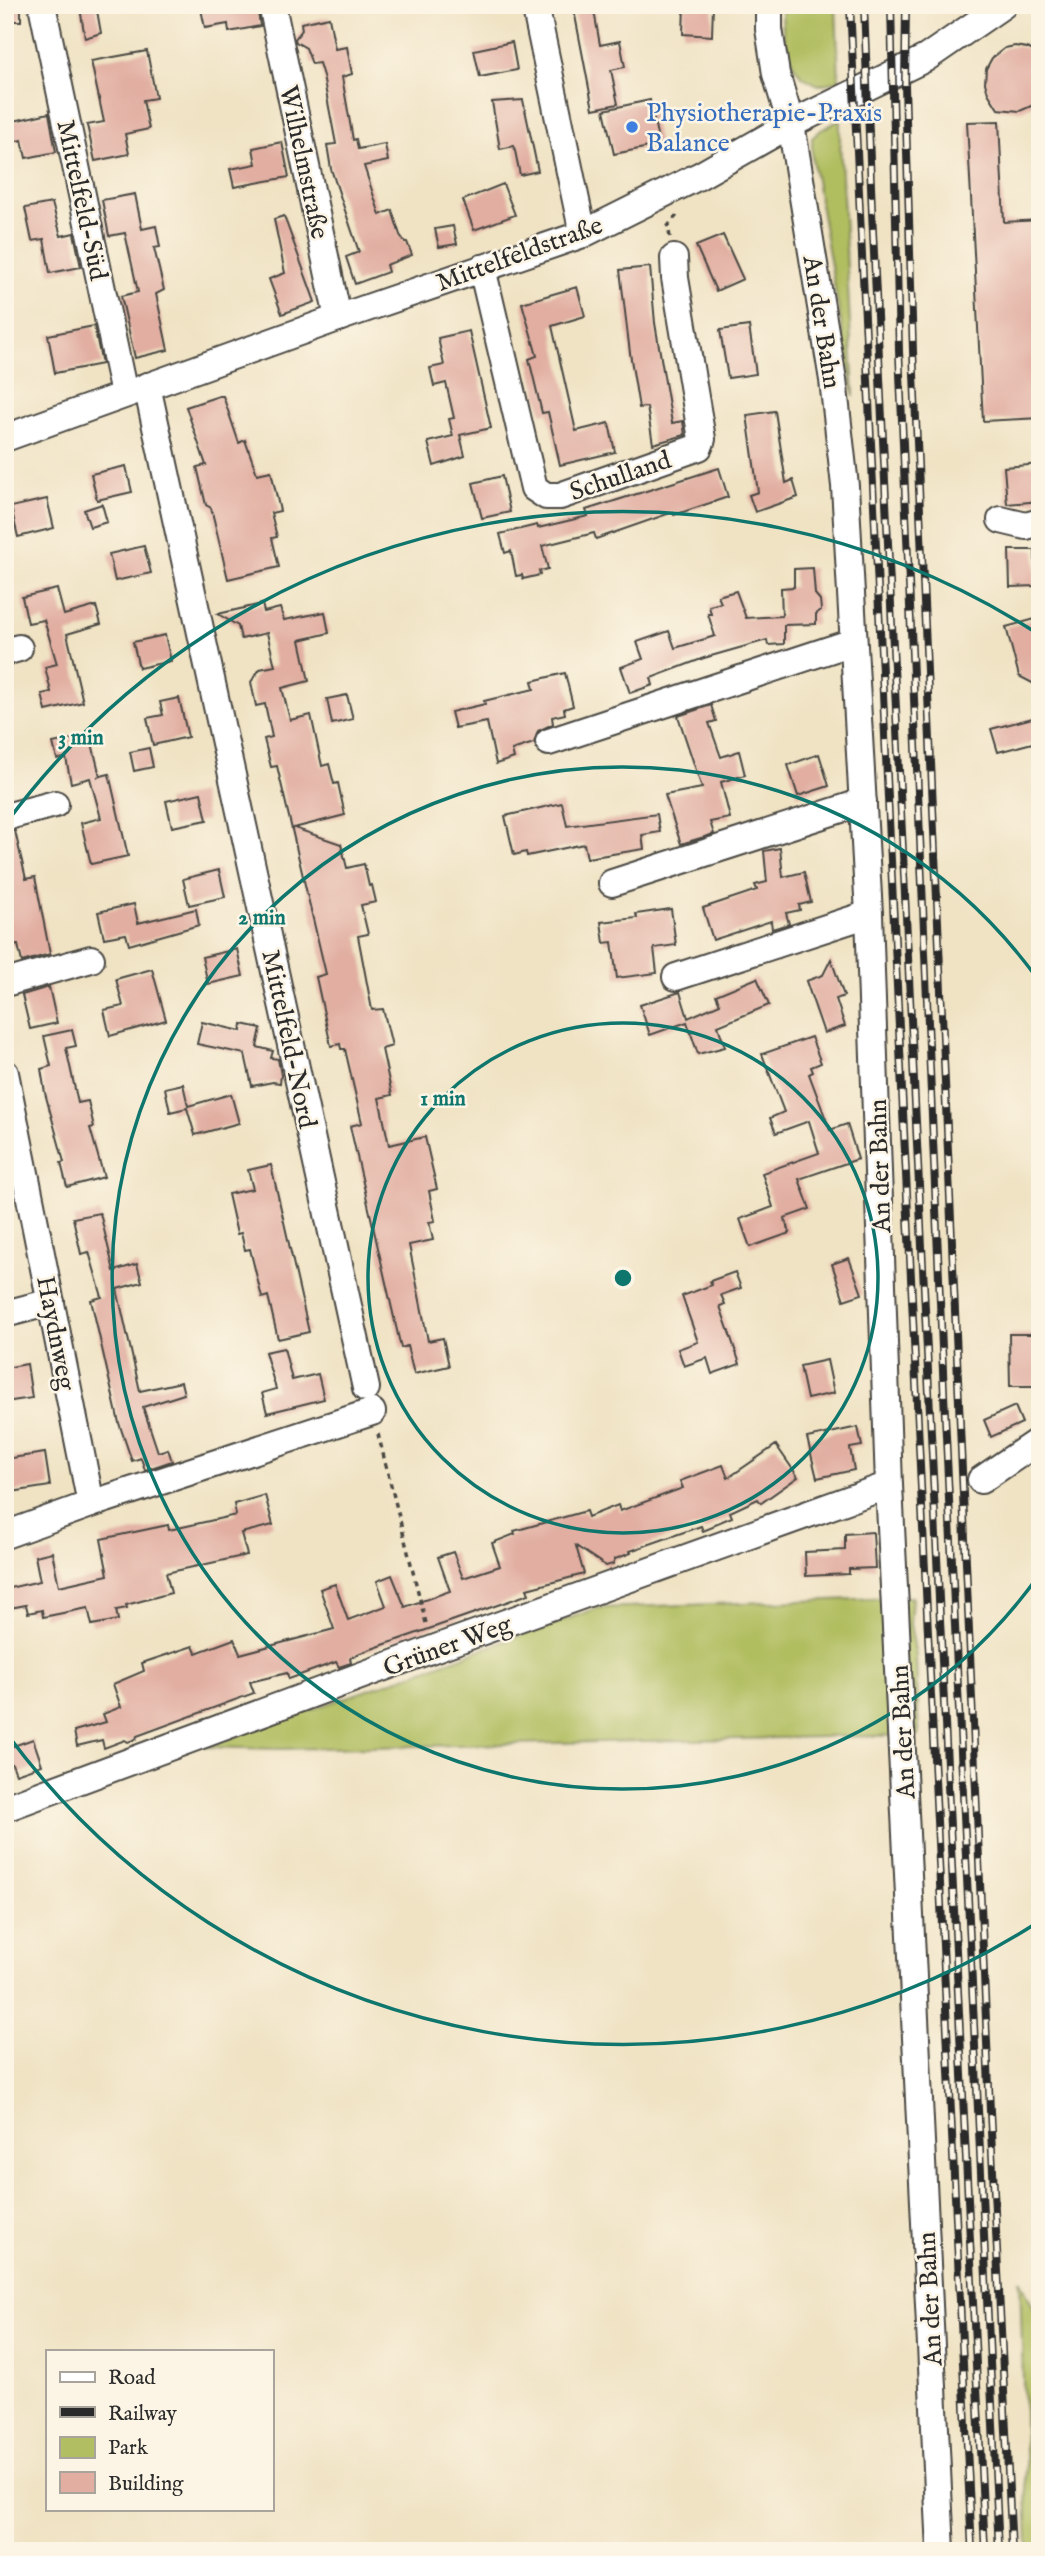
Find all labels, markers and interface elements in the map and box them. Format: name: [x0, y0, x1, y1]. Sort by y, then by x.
street label: Wilhelmstraße: [271, 83, 336, 242]
place label: Physiotherapie-Praxis Balance: [646, 97, 882, 160]
street label: Mittelfeld-Süd: [48, 117, 115, 284]
marker: Physiotherapie-Praxis Balance: [624, 119, 640, 135]
street label: Mittelfeldstraße: [432, 209, 607, 300]
street label: An der Bahn: [795, 252, 848, 391]
street label: Schulland: [566, 444, 676, 509]
text: 3 min: [58, 725, 104, 752]
text: 2 min: [238, 905, 286, 932]
street label: Mittelfeld-Nord: [254, 947, 324, 1132]
text: 1 min: [420, 1086, 466, 1113]
street label: An der Bahn: [862, 1098, 899, 1235]
centre of rings: [611, 1266, 635, 1290]
street label: Haydnweg: [28, 1273, 83, 1394]
street label: Grüner Weg: [379, 1608, 517, 1685]
street label: An der Bahn: [884, 1664, 924, 1801]
street label: An der Bahn: [911, 2231, 951, 2368]
legend: [46, 2350, 273, 2510]
text: Road: [108, 2365, 156, 2392]
text: Railway: [108, 2401, 178, 2428]
text: Park: [108, 2435, 149, 2462]
text: Building: [108, 2471, 184, 2498]

